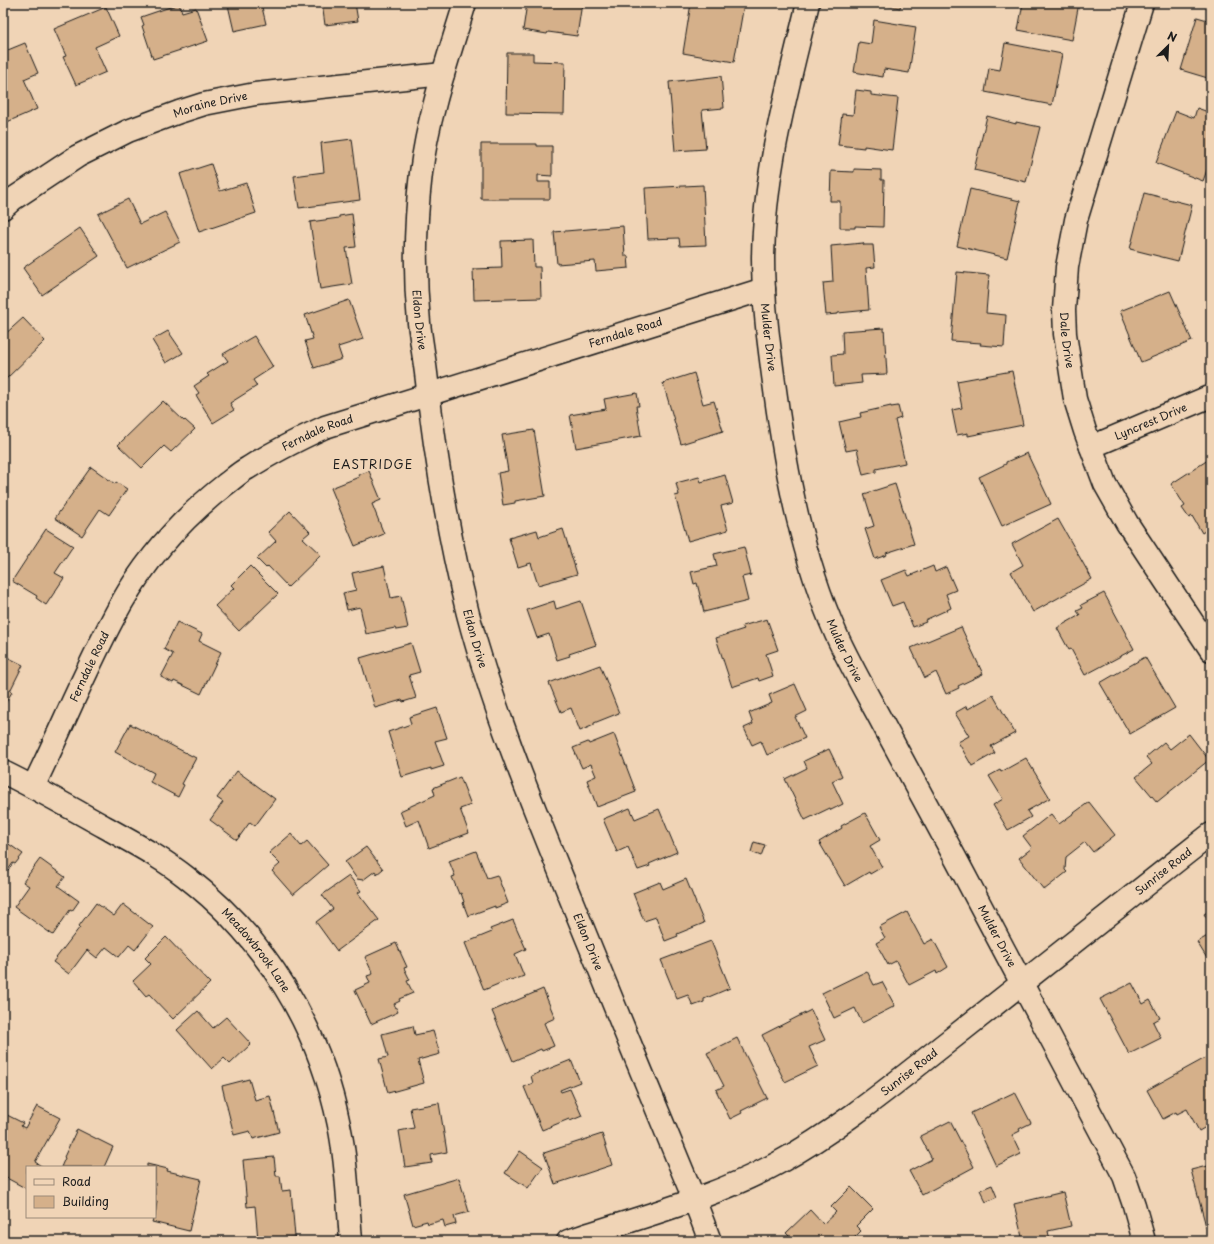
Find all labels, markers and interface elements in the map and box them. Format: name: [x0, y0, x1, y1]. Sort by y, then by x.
north arrow: [1148, 26, 1188, 66]
text: N: [1165, 27, 1180, 46]
street label: Moraine Drive: [171, 87, 249, 121]
street label: Eldon Drive: [409, 289, 432, 351]
street label: Mulder Drive: [757, 302, 781, 372]
street label: Dale Drive: [1056, 311, 1079, 370]
street label: Ferndale Road: [586, 313, 664, 352]
street label: Lyncrest Drive: [1112, 398, 1190, 444]
street label: Ferndale Road: [278, 410, 355, 455]
district label: EASTRIDGE: [333, 455, 413, 473]
street label: Eldon Drive: [459, 607, 492, 670]
street label: Mulder Drive: [822, 616, 868, 685]
street label: Ferndale Road: [65, 628, 113, 704]
street label: Sunrise Road: [1131, 843, 1195, 899]
street label: Mulder Drive: [974, 902, 1021, 970]
street label: Meadowbrook Lane: [218, 904, 295, 995]
street label: Eldon Drive: [569, 910, 608, 973]
street label: Sunrise Road: [877, 1044, 941, 1100]
legend: [26, 1166, 156, 1218]
text: Road: [62, 1172, 91, 1190]
text: Building: [62, 1192, 109, 1210]

